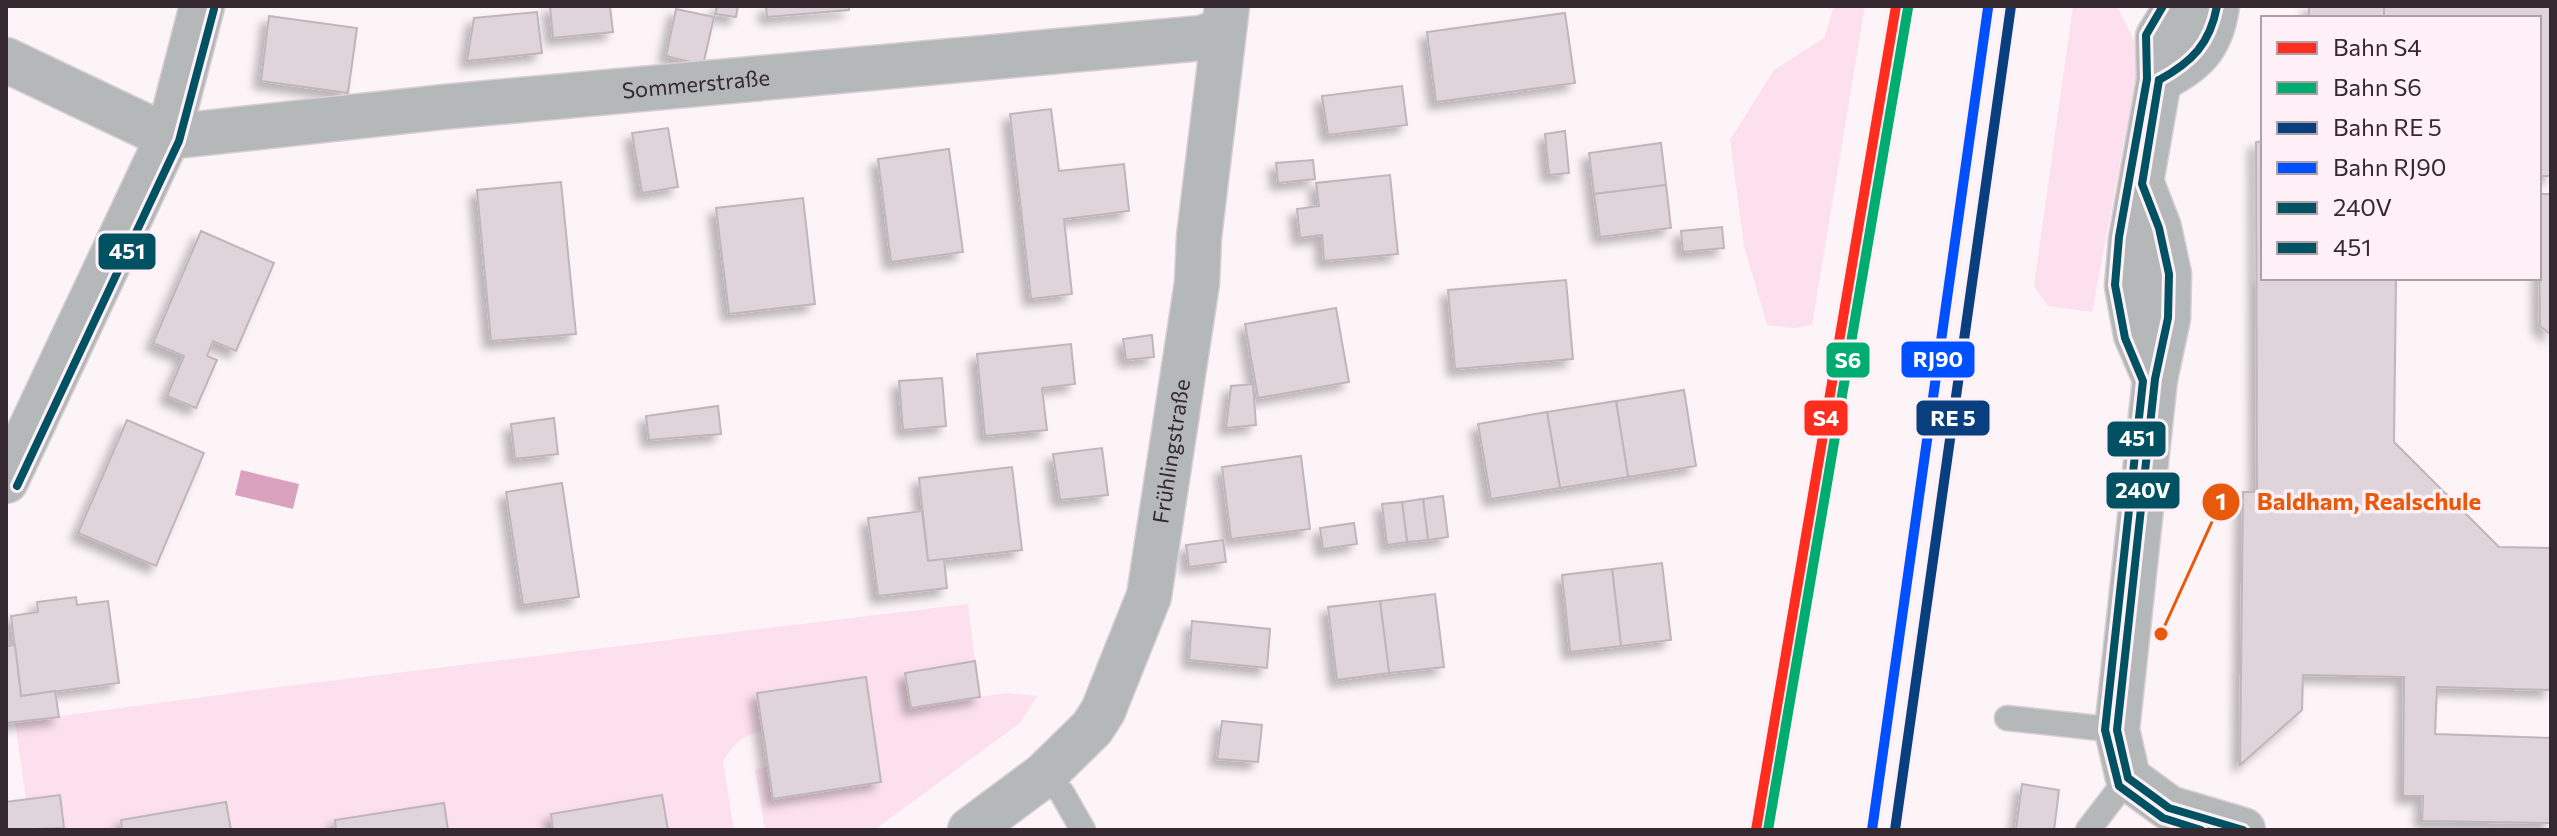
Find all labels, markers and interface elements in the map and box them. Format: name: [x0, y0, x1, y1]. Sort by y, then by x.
legend: [2261, 16, 2541, 280]
text: Bahn S4: [2333, 32, 2422, 61]
street label: Sommerstraße: [621, 63, 771, 104]
text: Bahn S6: [2333, 72, 2422, 101]
text: Bahn RE 5: [2333, 112, 2442, 141]
text: Bahn RJ90: [2333, 152, 2446, 181]
text: 240V: [2333, 192, 2392, 221]
line badge: 451: [97, 232, 157, 271]
text: 451: [2333, 232, 2371, 261]
text: 451: [109, 237, 145, 264]
line badge: RJ90: [1900, 340, 1976, 379]
line badge: S6: [1825, 341, 1871, 379]
text: RJ90: [1913, 345, 1963, 372]
text: S6: [1835, 346, 1861, 373]
street label: Frühlingstraße: [1146, 377, 1195, 525]
line badge: S4: [1803, 399, 1849, 437]
line badge: RE 5: [1915, 399, 1991, 437]
text: S4: [1813, 404, 1839, 431]
text: RE 5: [1930, 404, 1976, 431]
line badge: 451: [2106, 420, 2167, 458]
text: 451: [2119, 424, 2155, 451]
line badge: 240V: [2105, 471, 2181, 510]
text: 240V: [2115, 476, 2171, 503]
callout: Baldham, Realschule: [2201, 478, 2497, 526]
text: 1: [2216, 486, 2226, 515]
text: Baldham, Realschule: [2257, 486, 2481, 515]

